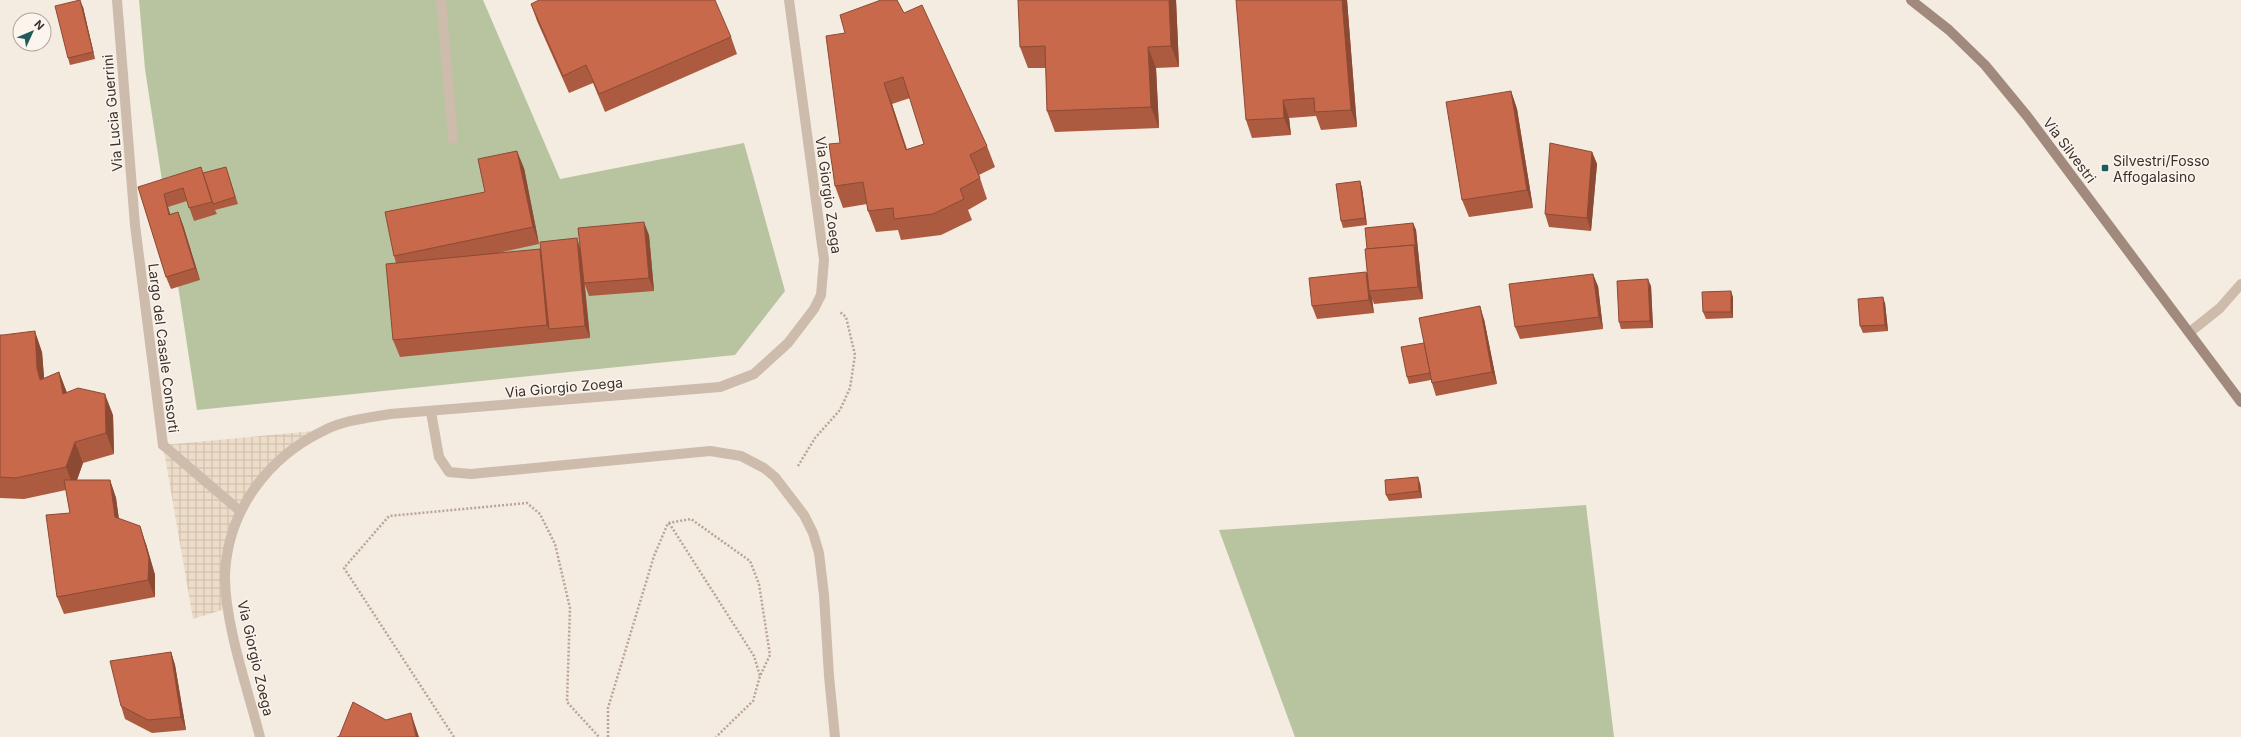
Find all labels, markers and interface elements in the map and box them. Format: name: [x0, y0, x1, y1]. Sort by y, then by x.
north arrow: [12, 12, 52, 52]
text: N: [31, 17, 47, 33]
street label: Via Lucia Guerrini: [98, 54, 126, 172]
street label: Via Silvestri: [2040, 114, 2100, 186]
street label: Via Giorgio Zoega: [812, 135, 846, 255]
place label: Silvestri/Fosso Affogalasino: [2113, 152, 2210, 185]
marker: Silvestri/Fosso Affogalasino: [2100, 163, 2110, 173]
street label: Largo del Casale Consorti: [145, 262, 183, 434]
street label: Via Giorgio Zoega: [504, 373, 624, 401]
street label: Via Giorgio Zoega: [234, 598, 278, 718]

